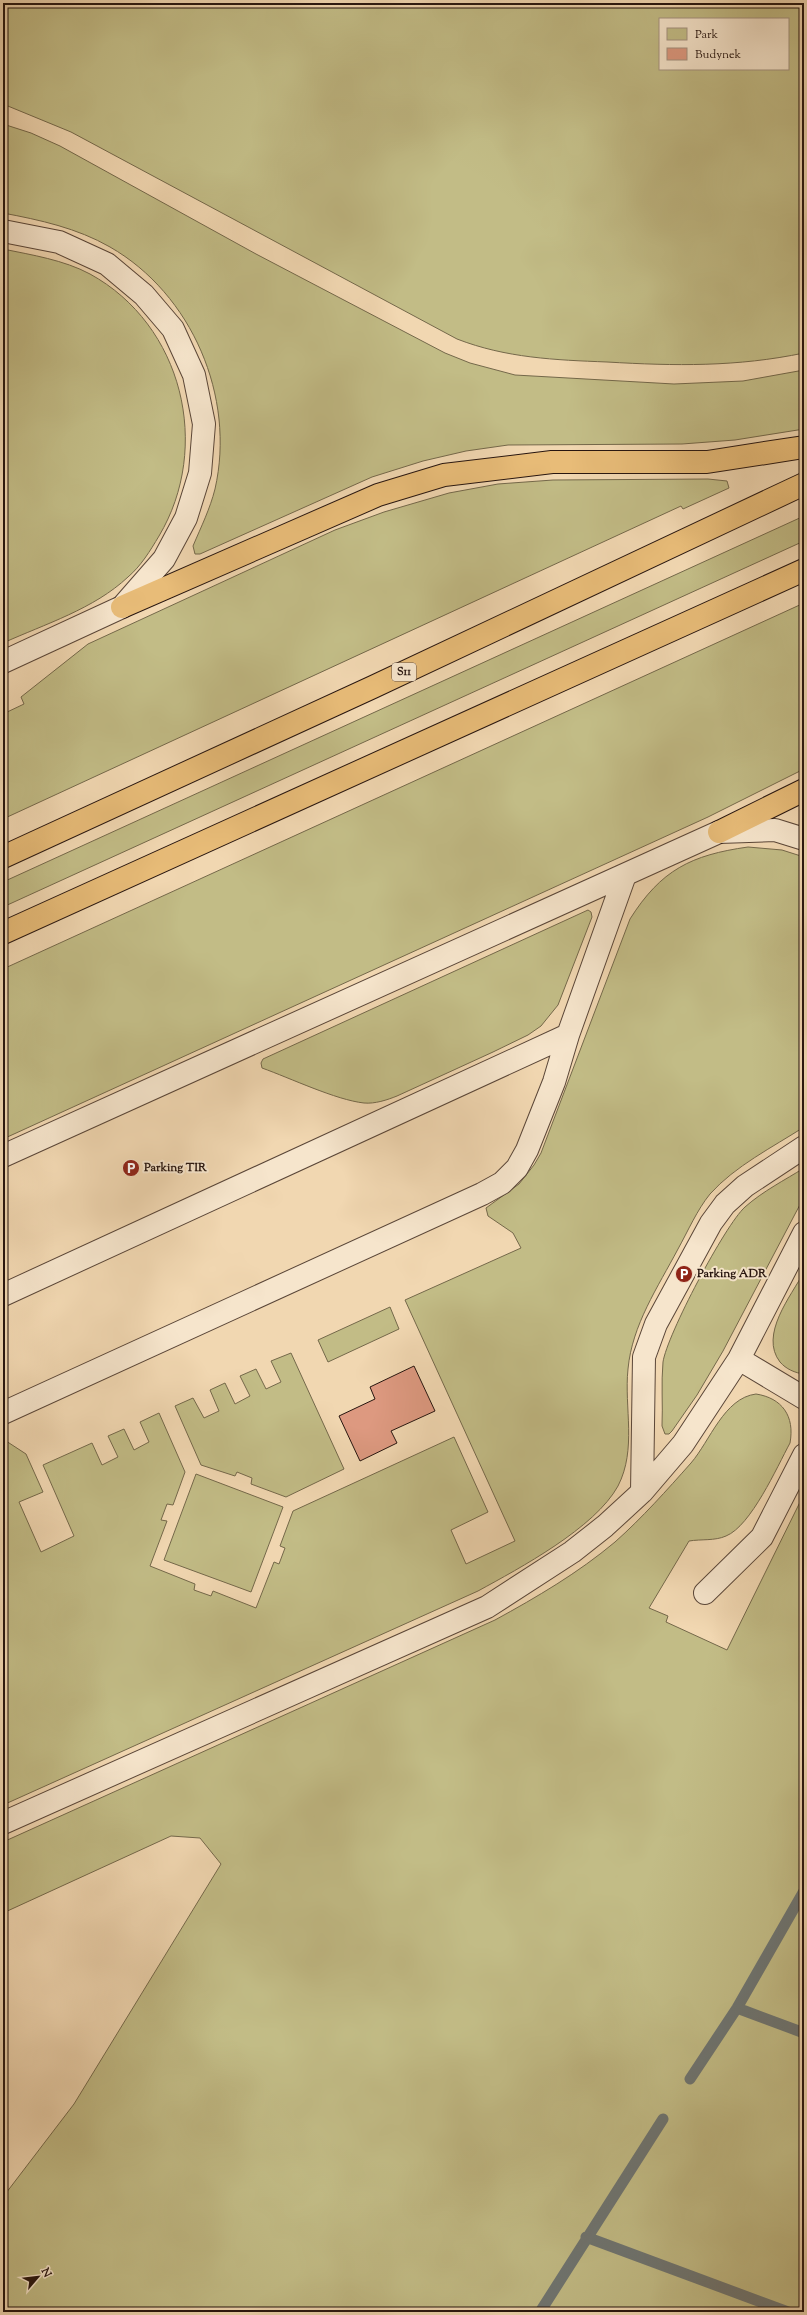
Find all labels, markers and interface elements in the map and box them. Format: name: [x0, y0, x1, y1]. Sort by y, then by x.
legend: [659, 18, 789, 70]
text: Park: [695, 26, 718, 44]
text: Budynek: [695, 46, 742, 64]
road number: S11: [392, 663, 416, 681]
parking icon: Parking TIR: [121, 1158, 141, 1178]
place label: Parking TIR: [143, 1159, 207, 1177]
parking icon: Parking ADR: [674, 1264, 694, 1284]
place label: Parking ADR: [696, 1265, 767, 1283]
north arrow: [18, 2257, 58, 2297]
text: N: [36, 2264, 55, 2281]

